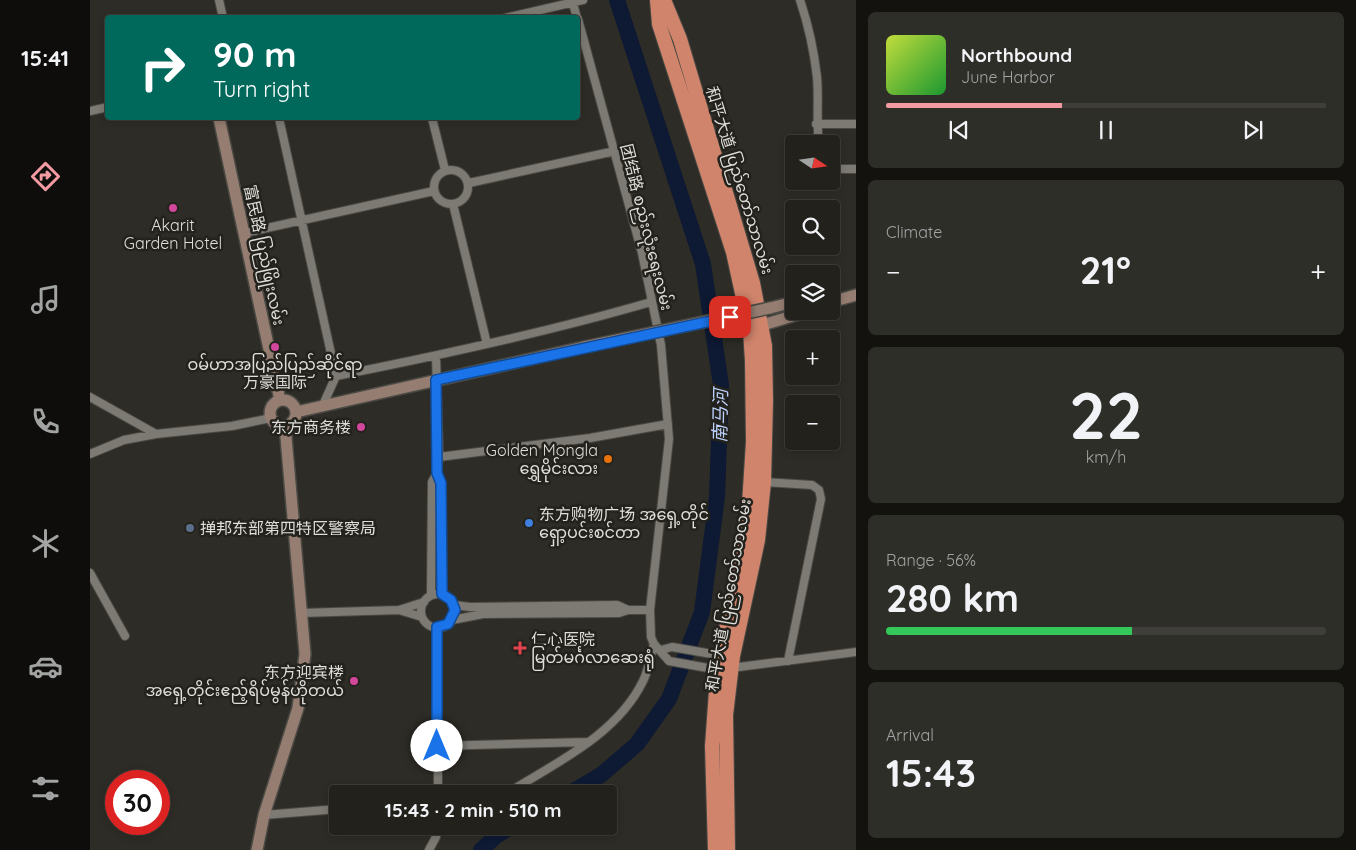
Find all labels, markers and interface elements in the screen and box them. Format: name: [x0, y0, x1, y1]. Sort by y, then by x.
text: 90 m: [213, 32, 296, 76]
icon: right: [130, 35, 195, 100]
text: Northbound: [961, 43, 1072, 67]
text: 15:41: [21, 44, 69, 72]
text: June Harbor: [961, 67, 1055, 87]
text: Turn right: [213, 75, 310, 103]
street label: 和平大道 ပြည်တော်သာလမ်း: [698, 83, 779, 278]
icon: previous: [945, 116, 973, 144]
icon: pause: [1092, 116, 1120, 144]
icon: next: [1239, 116, 1267, 144]
north arrow: [785, 135, 840, 190]
map controls: [785, 135, 840, 450]
street label: 团结路 စည်းလုံးရေးလမ်း: [612, 141, 678, 313]
icon: directions: [28, 159, 63, 194]
street label: 富民路 ပြည်ဖြိုးလမ်း: [236, 183, 291, 328]
button: search: [785, 200, 840, 255]
marker: Akarit Garden Hotel: [167, 202, 179, 214]
place label: Akarit Garden Hotel: [124, 215, 222, 253]
text: Climate: [886, 222, 942, 242]
text: 21°: [1080, 246, 1131, 294]
text: −: [886, 254, 901, 289]
text: +: [1310, 254, 1326, 289]
button: layers: [785, 265, 840, 320]
icon: music: [28, 282, 63, 317]
pin: [709, 296, 751, 338]
icon: arrive: [716, 303, 744, 331]
button: +: [785, 330, 840, 385]
marker: ဝမ်ဟာအပြည်ပြည်ဆိုင်ရာ 万豪国际: [269, 341, 281, 353]
place label: ဝမ်ဟာအပြည်ပြည်ဆိုင်ရာ 万豪国际: [187, 353, 363, 392]
text: 22: [1069, 374, 1143, 455]
water label: 南马河: [708, 386, 732, 443]
button: −: [785, 395, 840, 450]
icon: phone: [28, 404, 63, 439]
place label: 东方商务楼: [271, 417, 351, 437]
marker: 东方商务楼: [355, 421, 367, 433]
place label: Golden Mongla ရွှေမိုင်းလား: [486, 440, 598, 483]
text: km/h: [1086, 447, 1126, 467]
marker: Golden Mongla ရွှေမိုင်းလား: [602, 453, 614, 465]
street label: 和平大道 ပြည်တော်သာလမ်း: [700, 497, 759, 694]
place label: 东方购物广场 အရှေ့တိုင် ရှော့ပင်းစင်တာ: [539, 503, 709, 547]
marker: 东方购物广场 အရှေ့တိုင် ရှော့ပင်းစင်တာ: [523, 517, 535, 529]
place label: 掸邦东部第四特区警察局: [200, 518, 376, 538]
marker: 掸邦东部第四特区警察局: [184, 522, 196, 534]
icon: climate: [28, 526, 63, 561]
text: Range · 56%: [886, 550, 976, 570]
text: 280 km: [886, 574, 1019, 622]
place label: 仁心医院 မြတ်မင်္ဂလာဆေးရုံ: [531, 629, 655, 672]
marker: 仁心医院 မြတ်မင်္ဂလာဆေးရုံ: [513, 641, 527, 655]
icon: car: [28, 649, 63, 684]
place label: 东方迎宾楼 အရှေ့တိုင်းဧည့်ရိပ်မွန်ဟိုတယ်: [145, 662, 344, 705]
marker: 东方迎宾楼 အရှေ့တိုင်းဧည့်ရိပ်မွန်ဟိုတယ်: [348, 675, 360, 687]
position arrow: [410, 719, 462, 771]
text: Arrival: [886, 725, 934, 745]
text: 15:43: [886, 749, 976, 797]
speed limit sign: 30: [105, 770, 170, 835]
icon: filters: [28, 771, 63, 806]
text: 15:43 · 2 min · 510 m: [385, 798, 561, 822]

